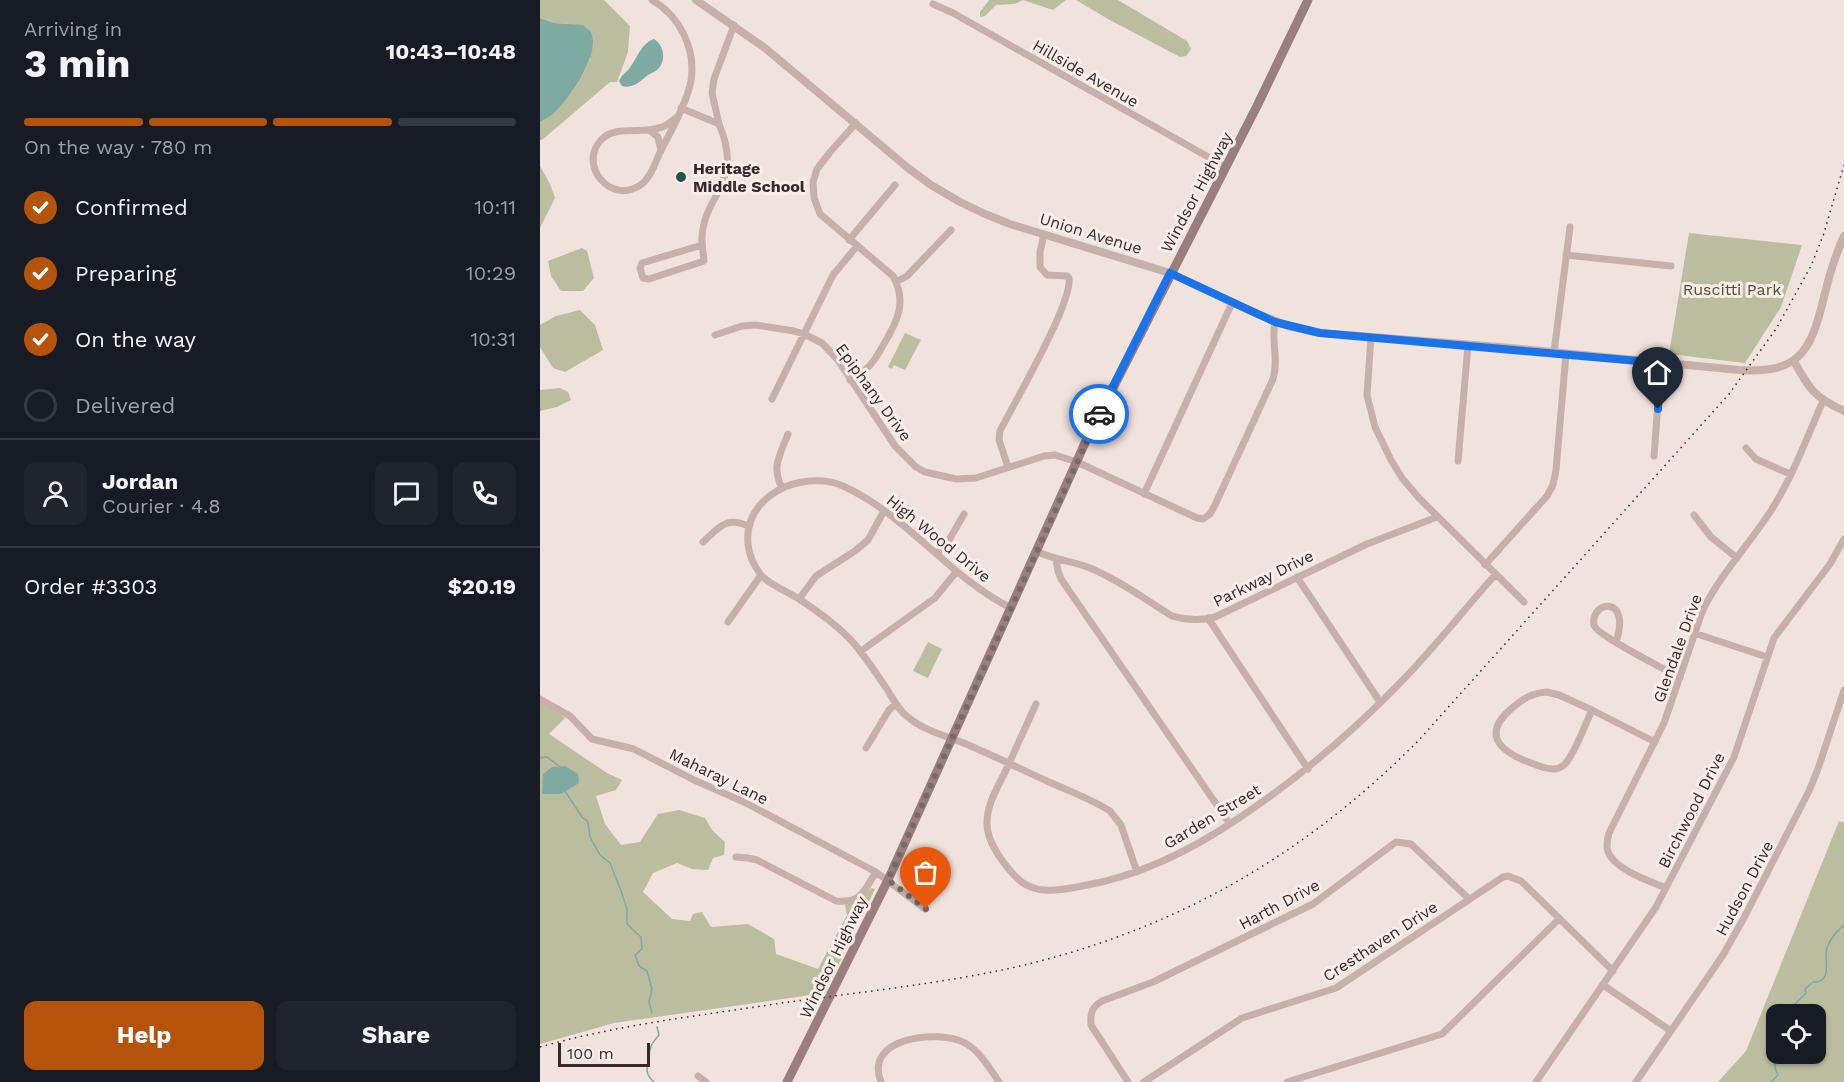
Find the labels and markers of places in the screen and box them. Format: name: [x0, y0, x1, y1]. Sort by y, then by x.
place label: Heritage Middle School: [693, 159, 806, 196]
marker: Heritage Middle School: [674, 170, 688, 184]
pin: [1632, 347, 1683, 409]
pin: [900, 847, 951, 909]

